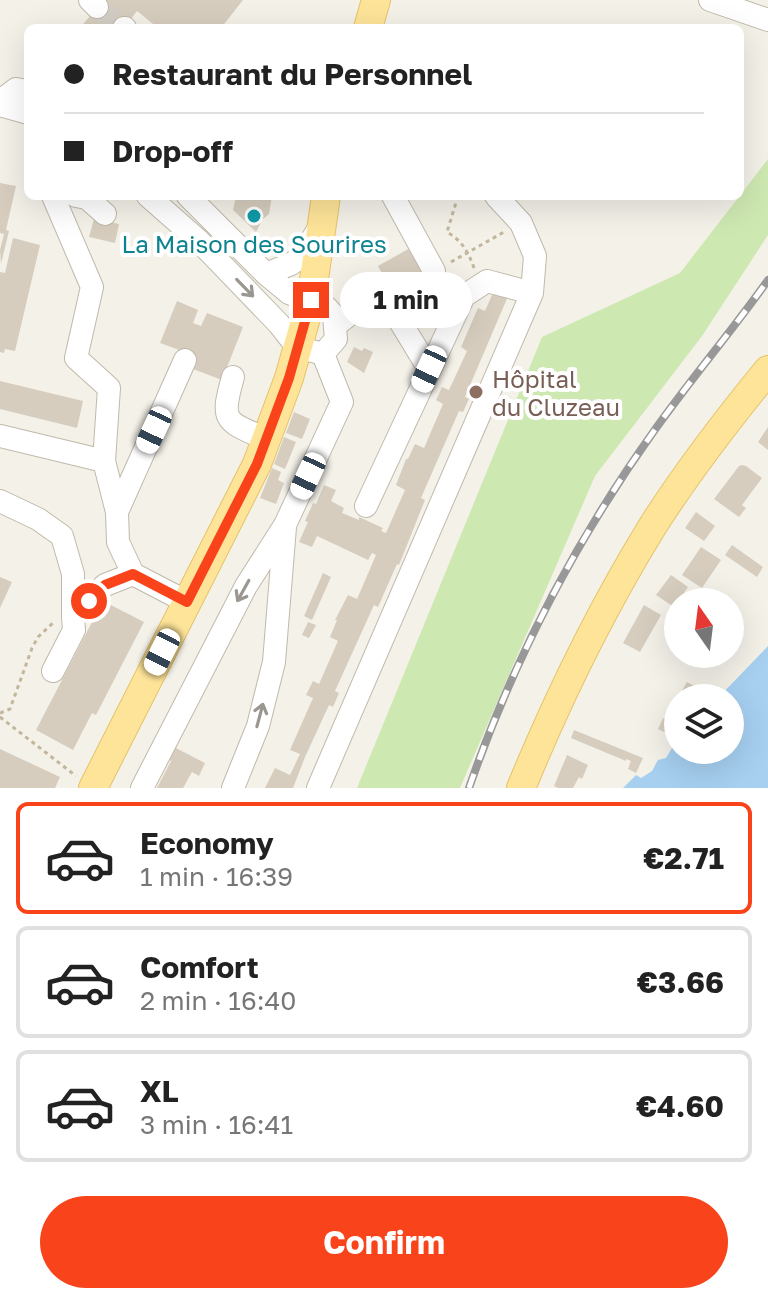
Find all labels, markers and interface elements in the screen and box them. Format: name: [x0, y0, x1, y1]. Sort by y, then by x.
text: Restaurant du Personnel: [112, 56, 472, 92]
text: Drop-off: [112, 133, 233, 169]
marker: La Maison des Sourires: [245, 207, 263, 225]
place label: La Maison des Sourires: [121, 229, 387, 258]
callout: 1 min: [339, 272, 471, 328]
one-way arrow: [235, 278, 253, 298]
route end: [293, 282, 329, 318]
text: 1 min: [373, 284, 439, 315]
car: [408, 342, 450, 396]
place label: Hôpital du Cluzeau: [492, 364, 620, 421]
marker: Hôpital du Cluzeau: [467, 383, 485, 401]
car: [133, 403, 175, 457]
car: [287, 449, 329, 503]
one-way arrow: [235, 579, 251, 602]
route start: [71, 583, 107, 619]
north arrow: [664, 588, 744, 668]
map controls: [664, 588, 744, 764]
car: [140, 625, 184, 679]
button: layers: [664, 684, 744, 764]
one-way arrow: [254, 703, 269, 729]
icon: car: [44, 822, 116, 894]
text: Economy: [140, 825, 274, 861]
text: €2.71: [643, 840, 724, 876]
text: 1 min · 16:39: [140, 861, 293, 892]
icon: car: [44, 946, 116, 1018]
text: Comfort: [140, 949, 259, 985]
text: €3.66: [637, 964, 724, 1000]
text: 2 min · 16:40: [140, 985, 296, 1016]
icon: car: [44, 1070, 116, 1142]
text: XL: [140, 1073, 179, 1109]
text: €4.60: [636, 1088, 724, 1124]
text: 3 min · 16:41: [140, 1109, 293, 1140]
button: Confirm: [40, 1196, 728, 1288]

